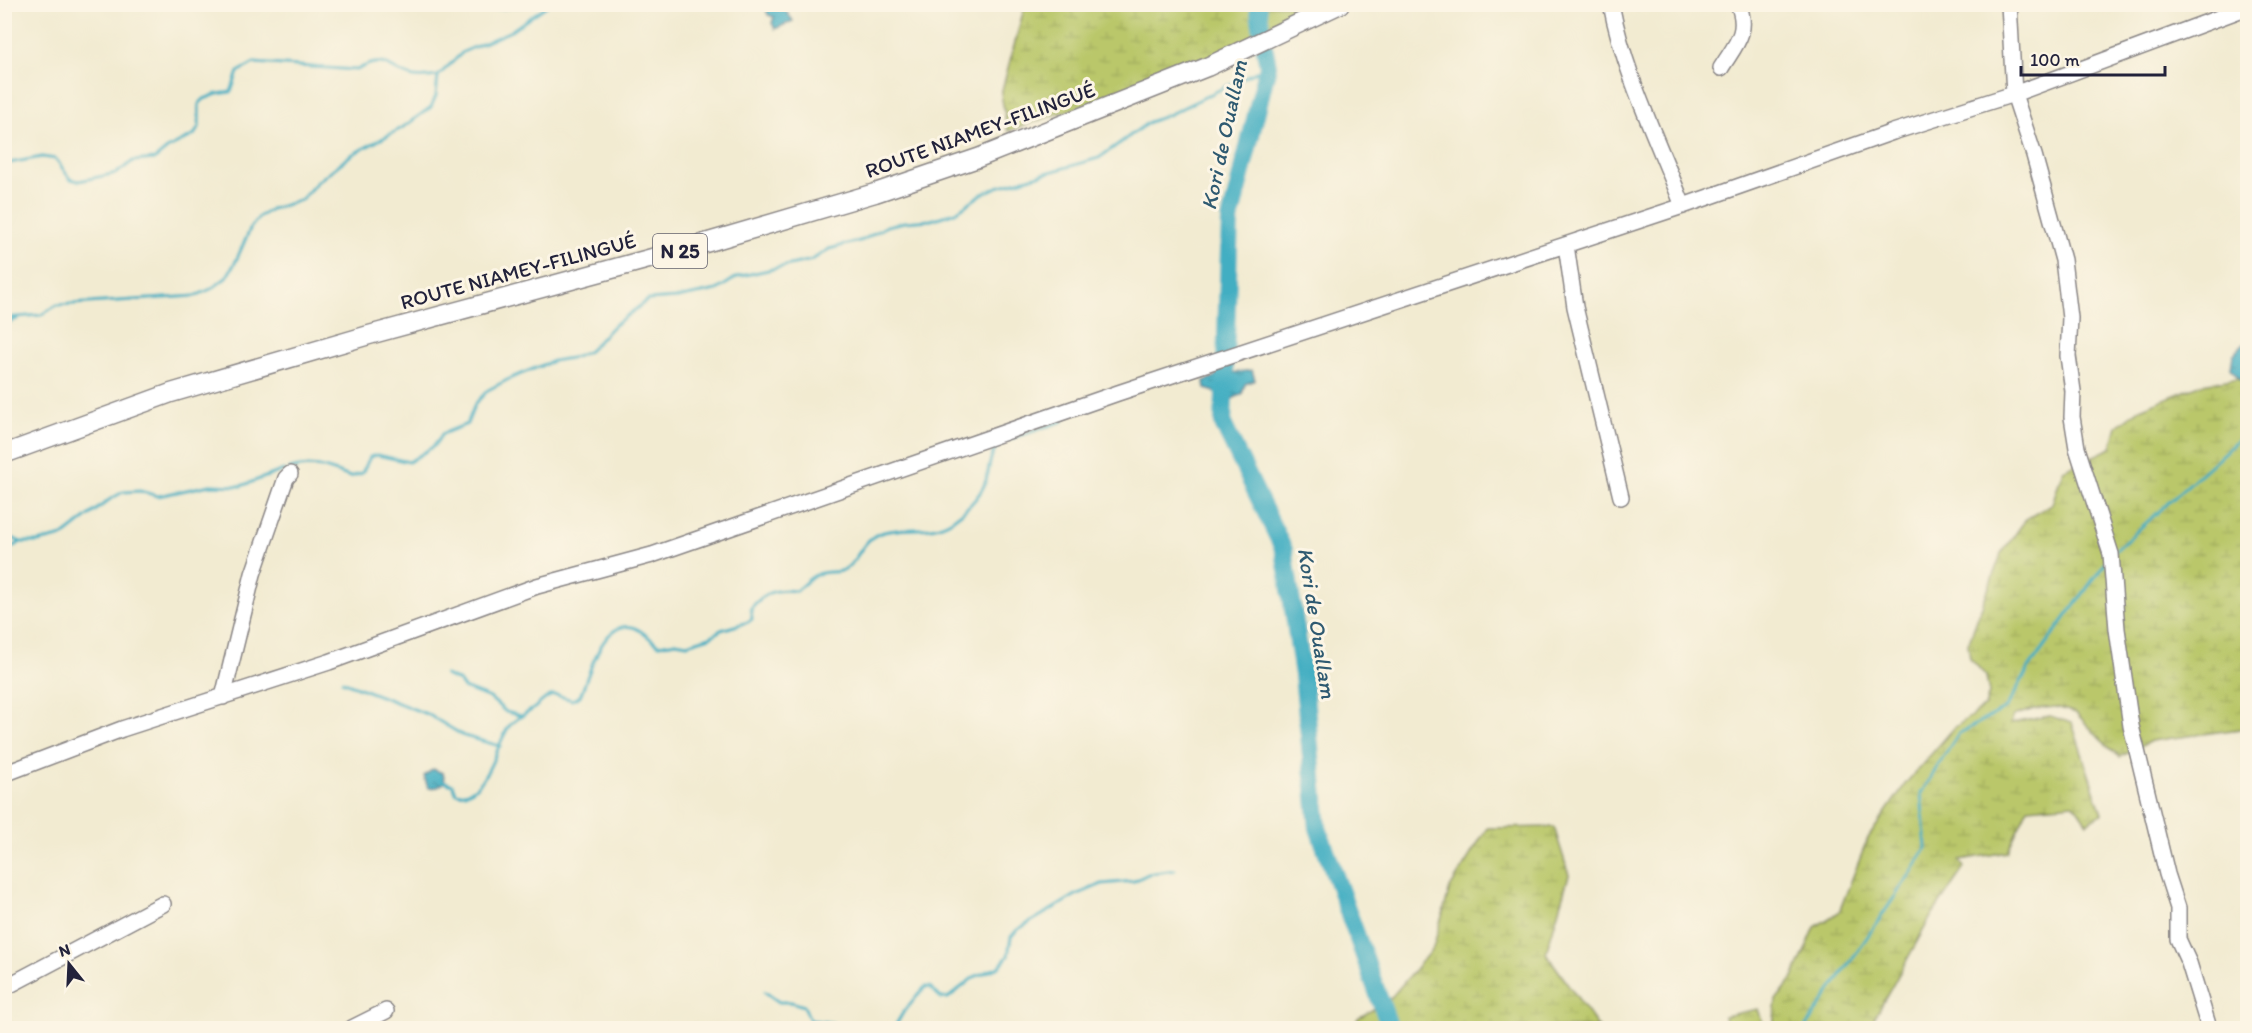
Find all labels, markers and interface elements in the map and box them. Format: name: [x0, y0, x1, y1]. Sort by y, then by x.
scale bar: [2021, 39, 2165, 77]
text: 100 m: [2030, 49, 2080, 71]
water label: Kori de Ouallam: [1195, 57, 1253, 212]
street label: ROUTE NIAMEY-FILINGUÉ: [862, 77, 1098, 183]
street label: ROUTE NIAMEY-FILINGUÉ: [398, 228, 638, 314]
road number: N 25: [653, 234, 707, 268]
water label: Kori de Ouallam: [1292, 546, 1342, 701]
north arrow: [39, 934, 99, 994]
text: N: [56, 940, 73, 961]

